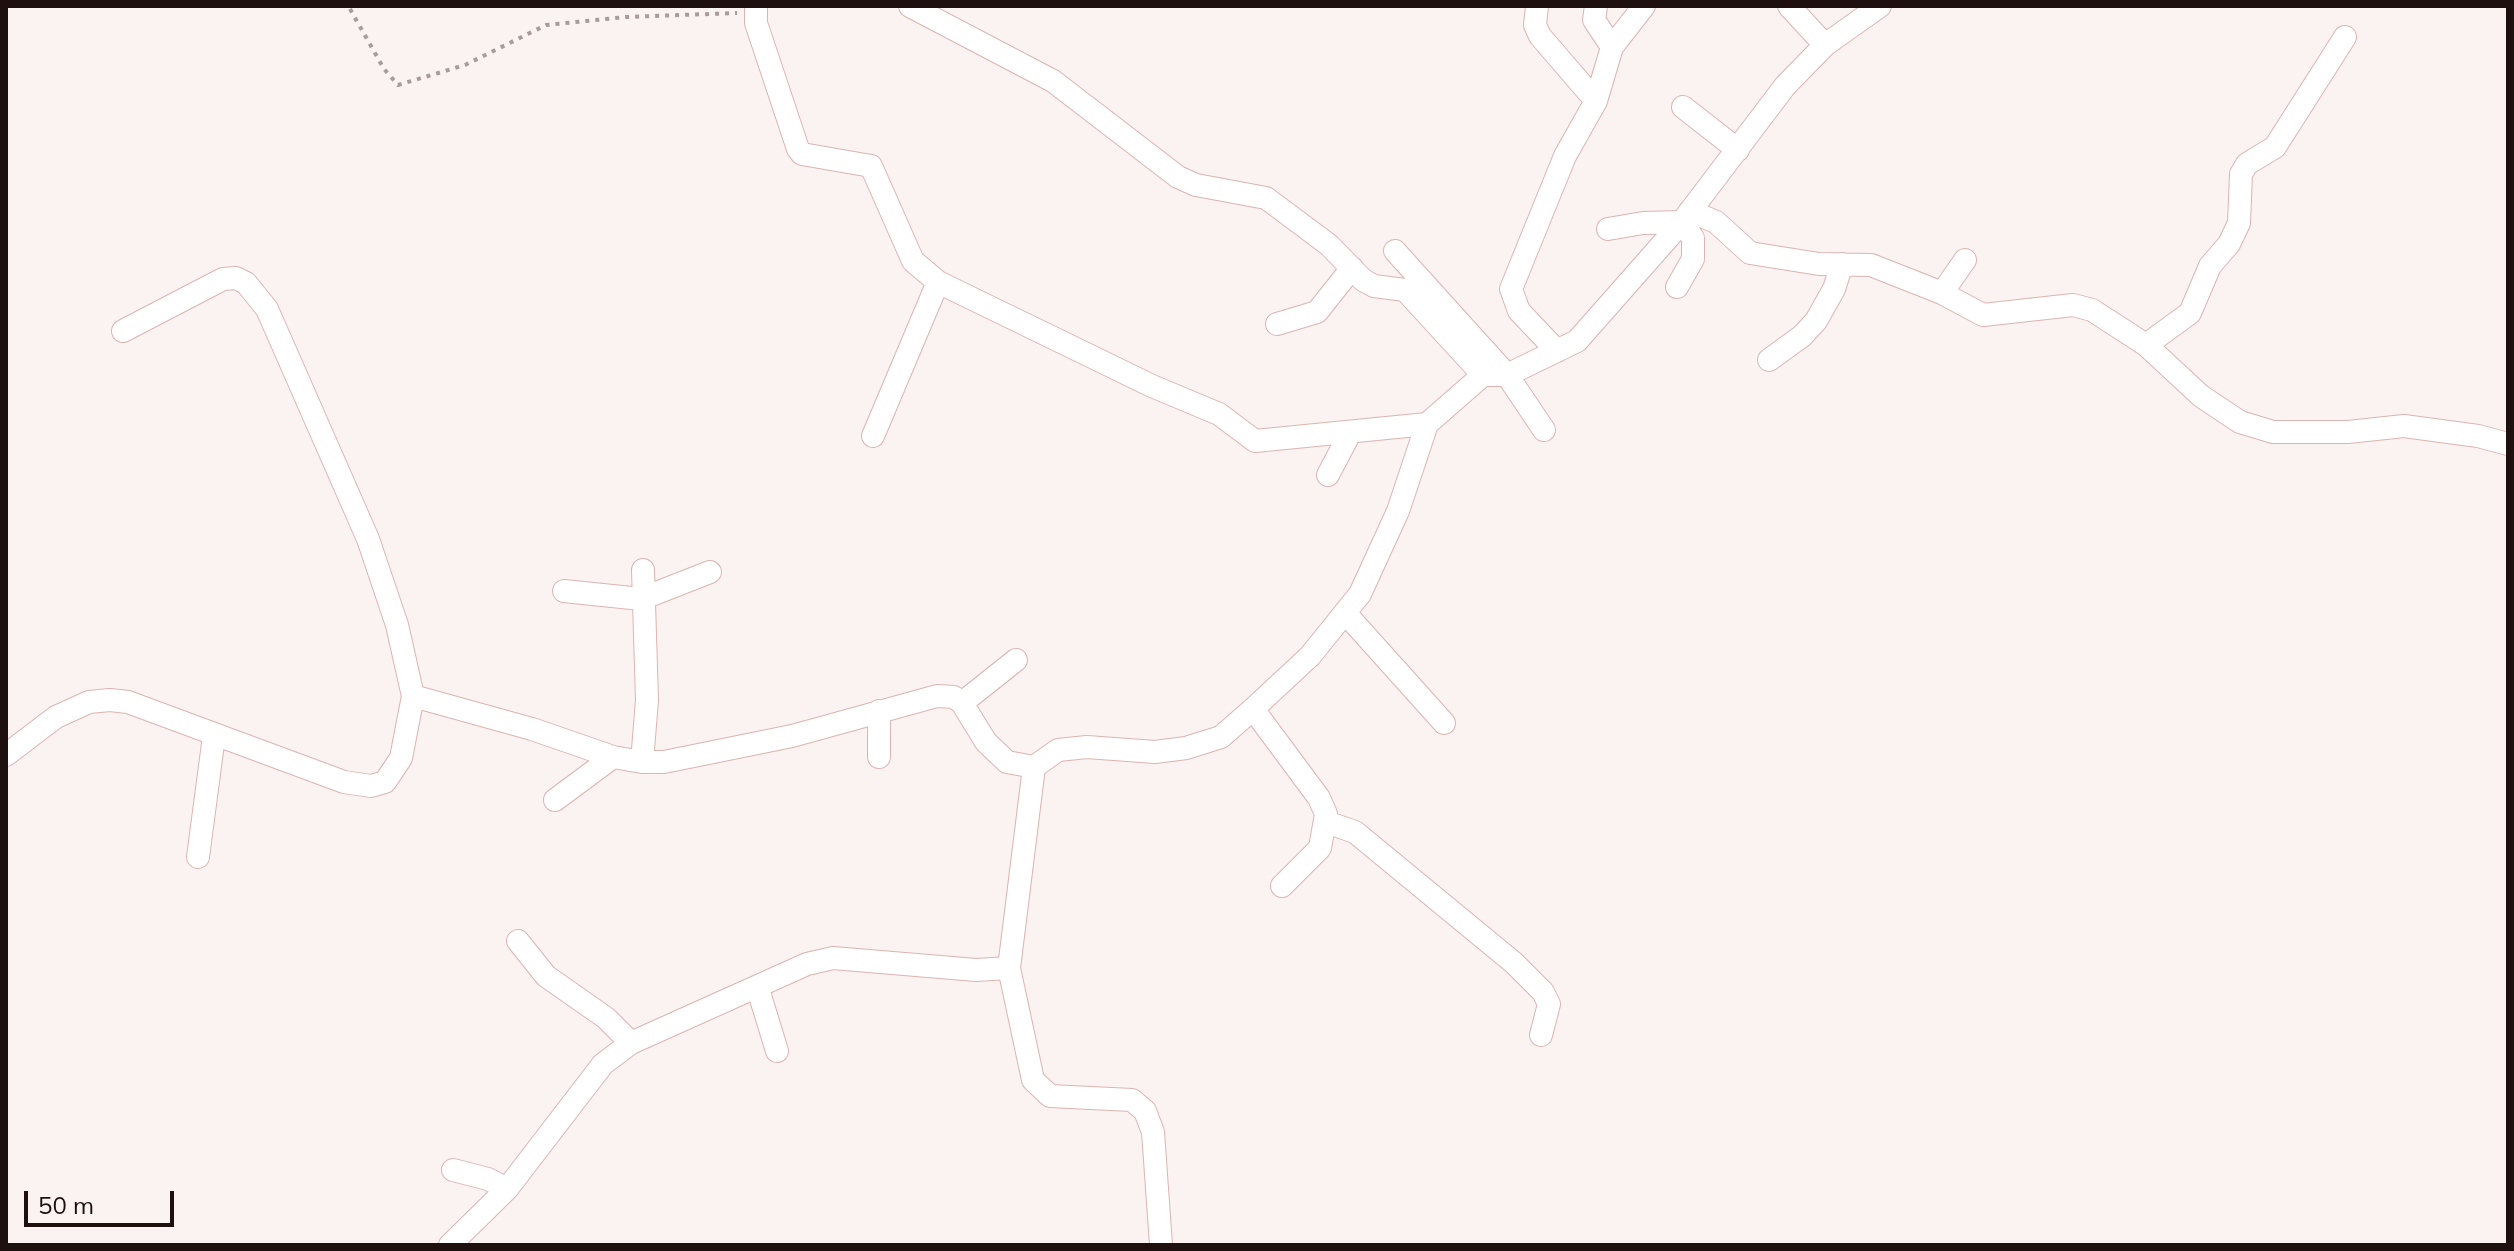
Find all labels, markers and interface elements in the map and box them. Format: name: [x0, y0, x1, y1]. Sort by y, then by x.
scale bar: [28, 1175, 178, 1225]
text: 50 m: [38, 1190, 94, 1220]

